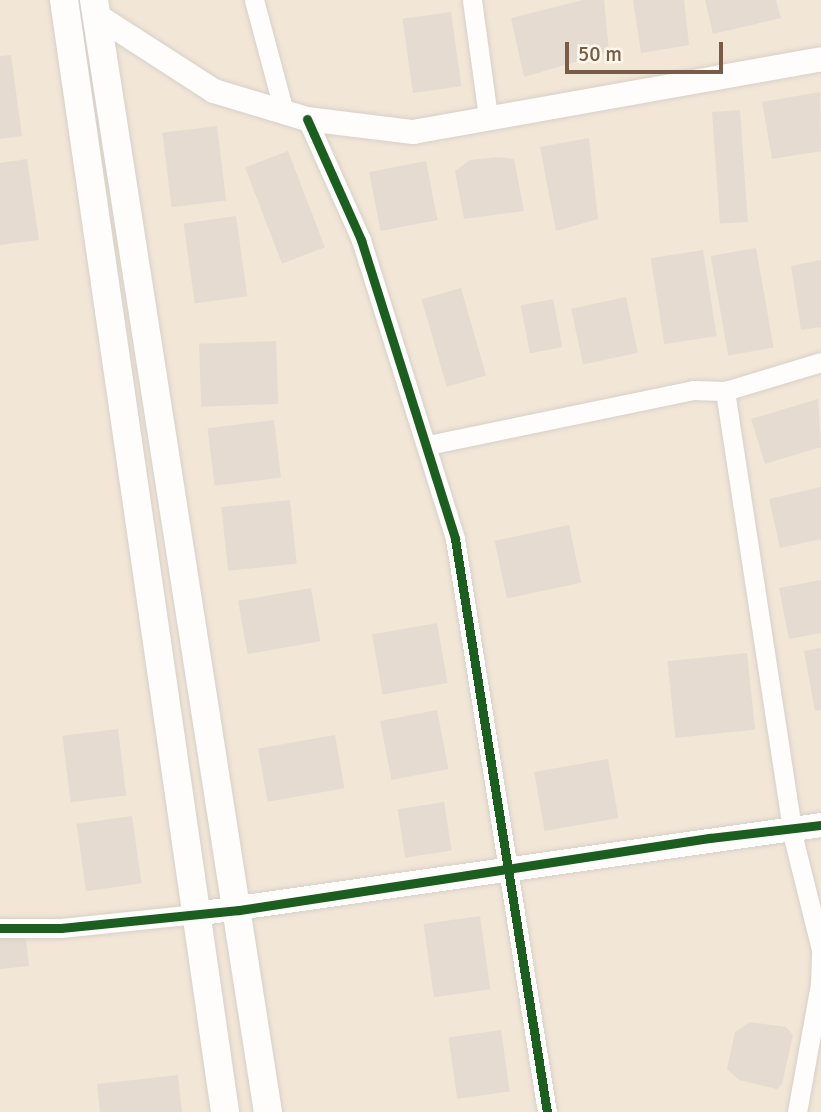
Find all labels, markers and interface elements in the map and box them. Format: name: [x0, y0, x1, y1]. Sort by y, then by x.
scale bar: [569, 28, 726, 72]
text: 50 m: [578, 41, 622, 67]

